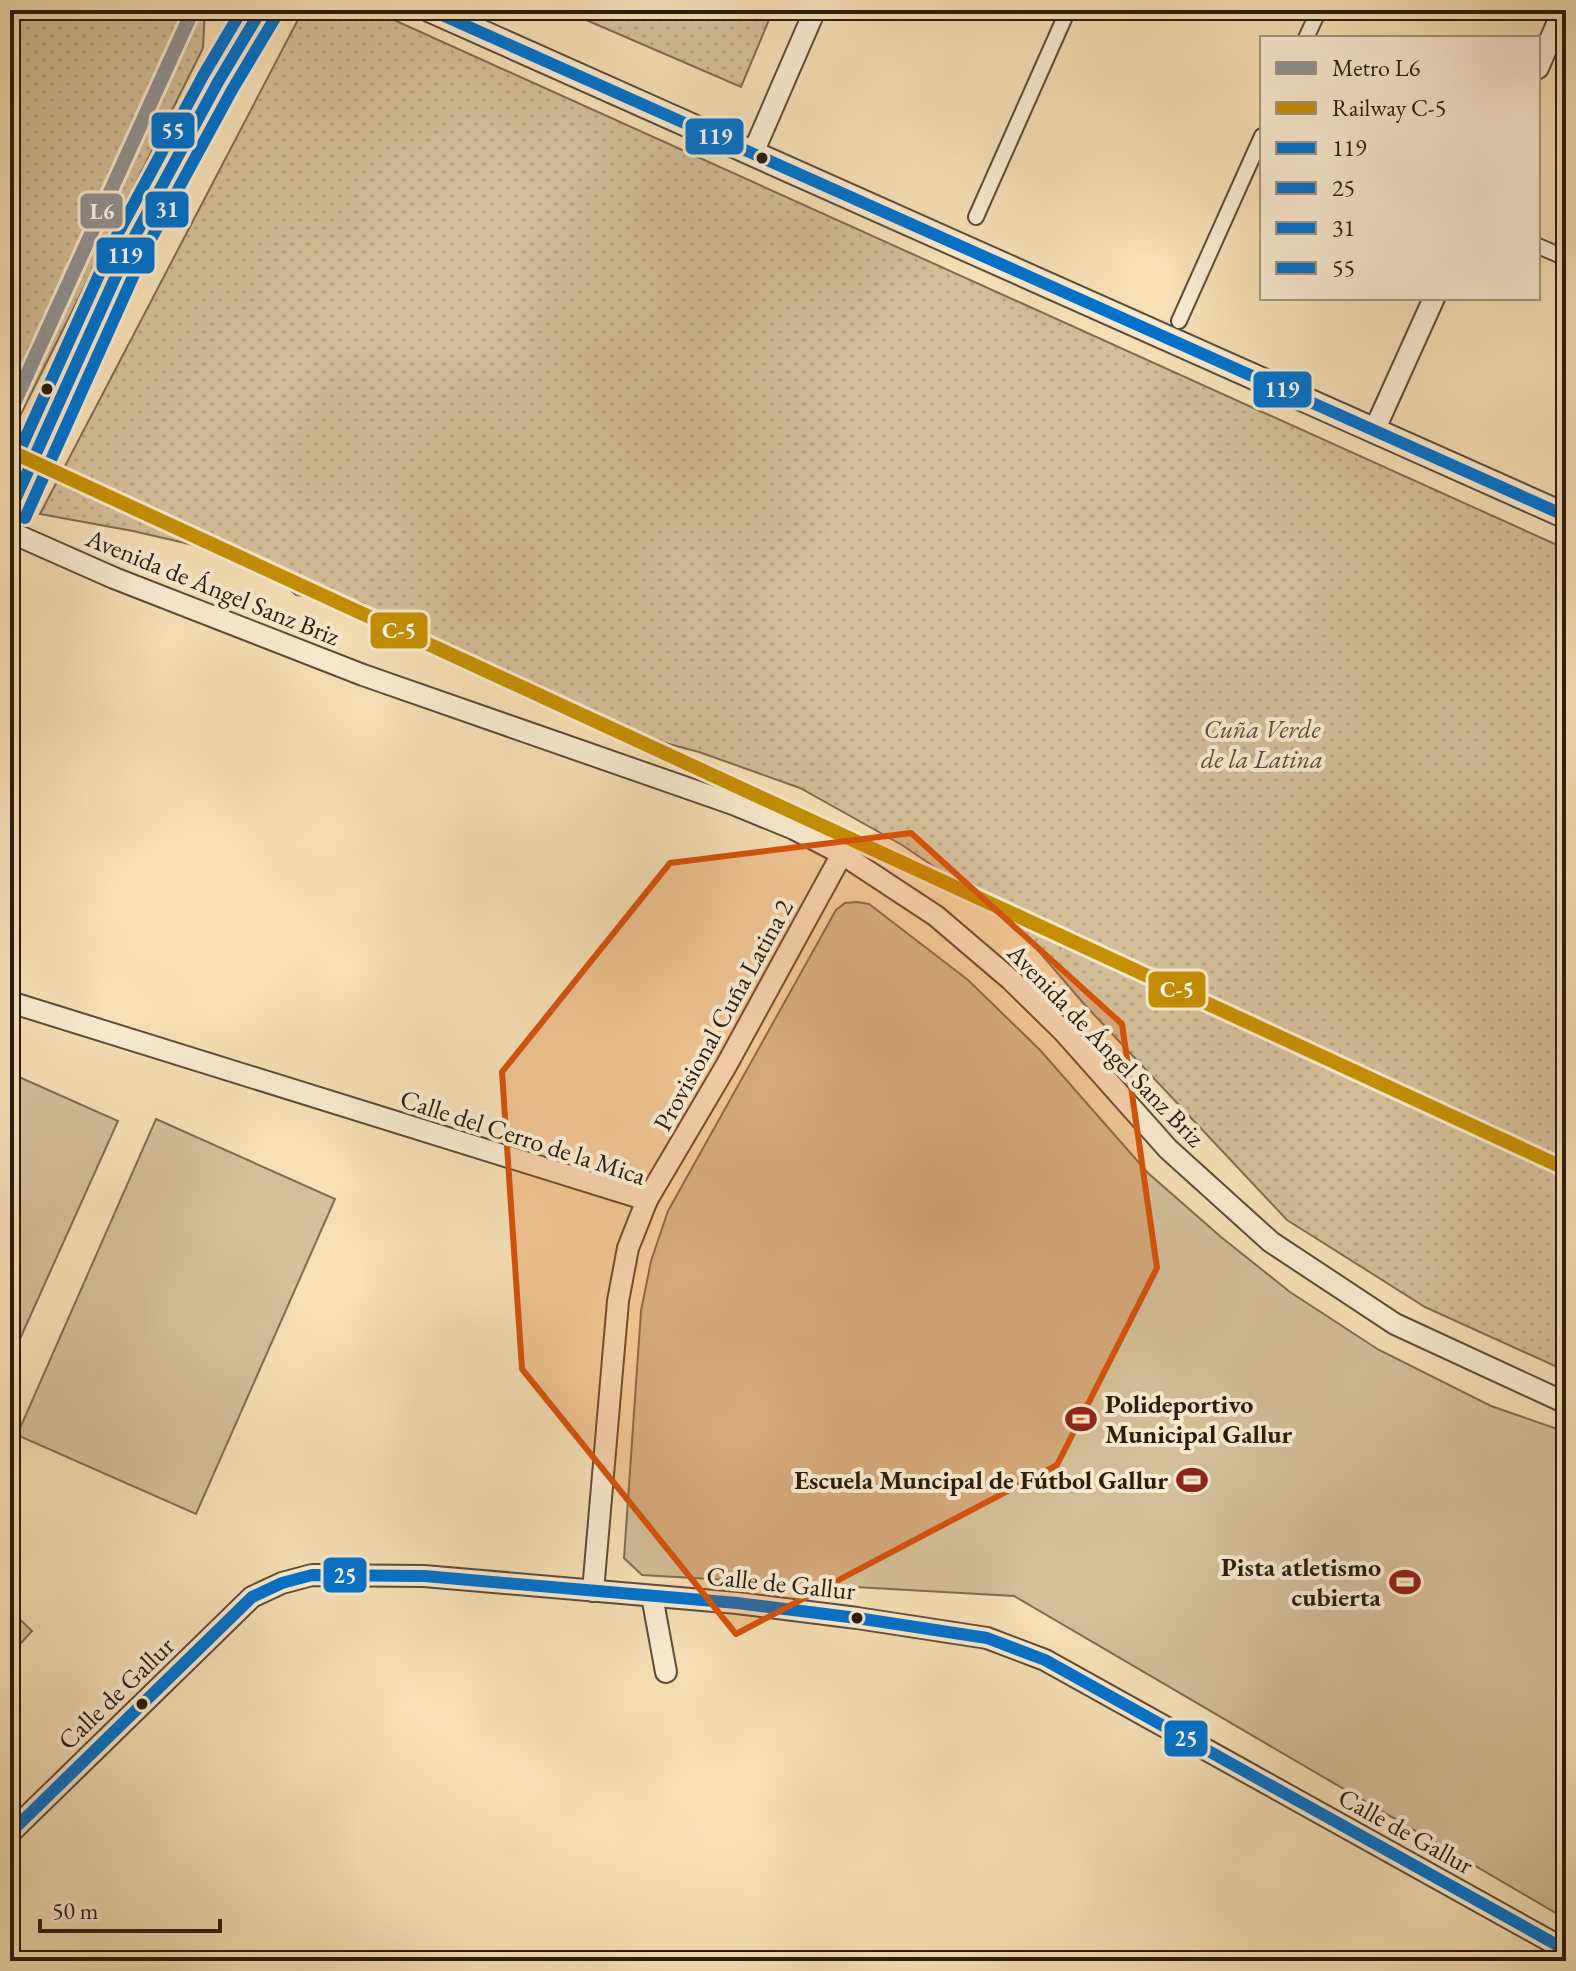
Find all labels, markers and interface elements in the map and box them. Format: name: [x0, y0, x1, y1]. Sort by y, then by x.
legend: [1260, 36, 1540, 300]
text: Metro L6: [1332, 52, 1420, 83]
text: Railway C-5: [1332, 92, 1446, 123]
line badge: 55: [150, 111, 196, 150]
text: 55: [161, 116, 185, 145]
line badge: 119: [684, 117, 745, 156]
text: 119: [698, 122, 733, 151]
text: 119: [1332, 132, 1367, 163]
unlabelled marker: [754, 150, 770, 166]
text: 25: [1332, 172, 1355, 203]
line badge: 31: [144, 190, 190, 229]
line badge: L6: [79, 192, 124, 230]
text: 31: [155, 195, 179, 224]
text: L6: [90, 197, 115, 226]
text: 31: [1332, 212, 1355, 243]
line badge: 119: [95, 236, 156, 275]
text: 119: [108, 241, 143, 270]
text: 55: [1332, 252, 1355, 283]
line badge: 119: [1252, 370, 1313, 409]
text: 119: [1265, 375, 1300, 404]
unlabelled marker: [39, 381, 55, 397]
street label: Avenida de Ángel Sanz Briz: [80, 520, 345, 653]
line badge: C-5: [369, 611, 429, 650]
text: C-5: [382, 616, 416, 645]
park label: Cuña Verde de la Latina: [1201, 712, 1323, 776]
street label: Provisional Cuña Latina 2: [645, 893, 801, 1137]
street label: Avenida de Ángel Sanz Briz: [999, 935, 1212, 1154]
line badge: C-5: [1147, 970, 1207, 1009]
text: C-5: [1160, 975, 1194, 1004]
street label: Calle del Cerro de la Mica: [396, 1081, 651, 1193]
place label: Polideportivo Municipal Gallur: [1105, 1387, 1292, 1451]
sports icon: Polideportivo Municipal Gallur: [1064, 1402, 1098, 1436]
place label: Escuela Muncipal de Fútbol Gallur: [794, 1463, 1168, 1497]
sports icon: Escuela Muncipal de Fútbol Gallur: [1175, 1463, 1209, 1497]
place label: Pista atletismo cubierta: [1221, 1550, 1382, 1614]
line badge: 25: [322, 1556, 368, 1594]
street label: Calle de Gallur: [705, 1558, 857, 1608]
text: 25: [333, 1561, 357, 1590]
sports icon: Pista atletismo cubierta: [1388, 1565, 1422, 1599]
unlabelled marker: [849, 1610, 865, 1626]
street label: Calle de Gallur: [50, 1629, 182, 1757]
unlabelled marker: [134, 1696, 150, 1712]
line badge: 25: [1163, 1719, 1209, 1758]
text: 25: [1174, 1724, 1198, 1753]
street label: Calle de Gallur: [1332, 1780, 1480, 1882]
scale bar: [40, 1883, 220, 1933]
text: 50 m: [52, 1895, 99, 1926]

